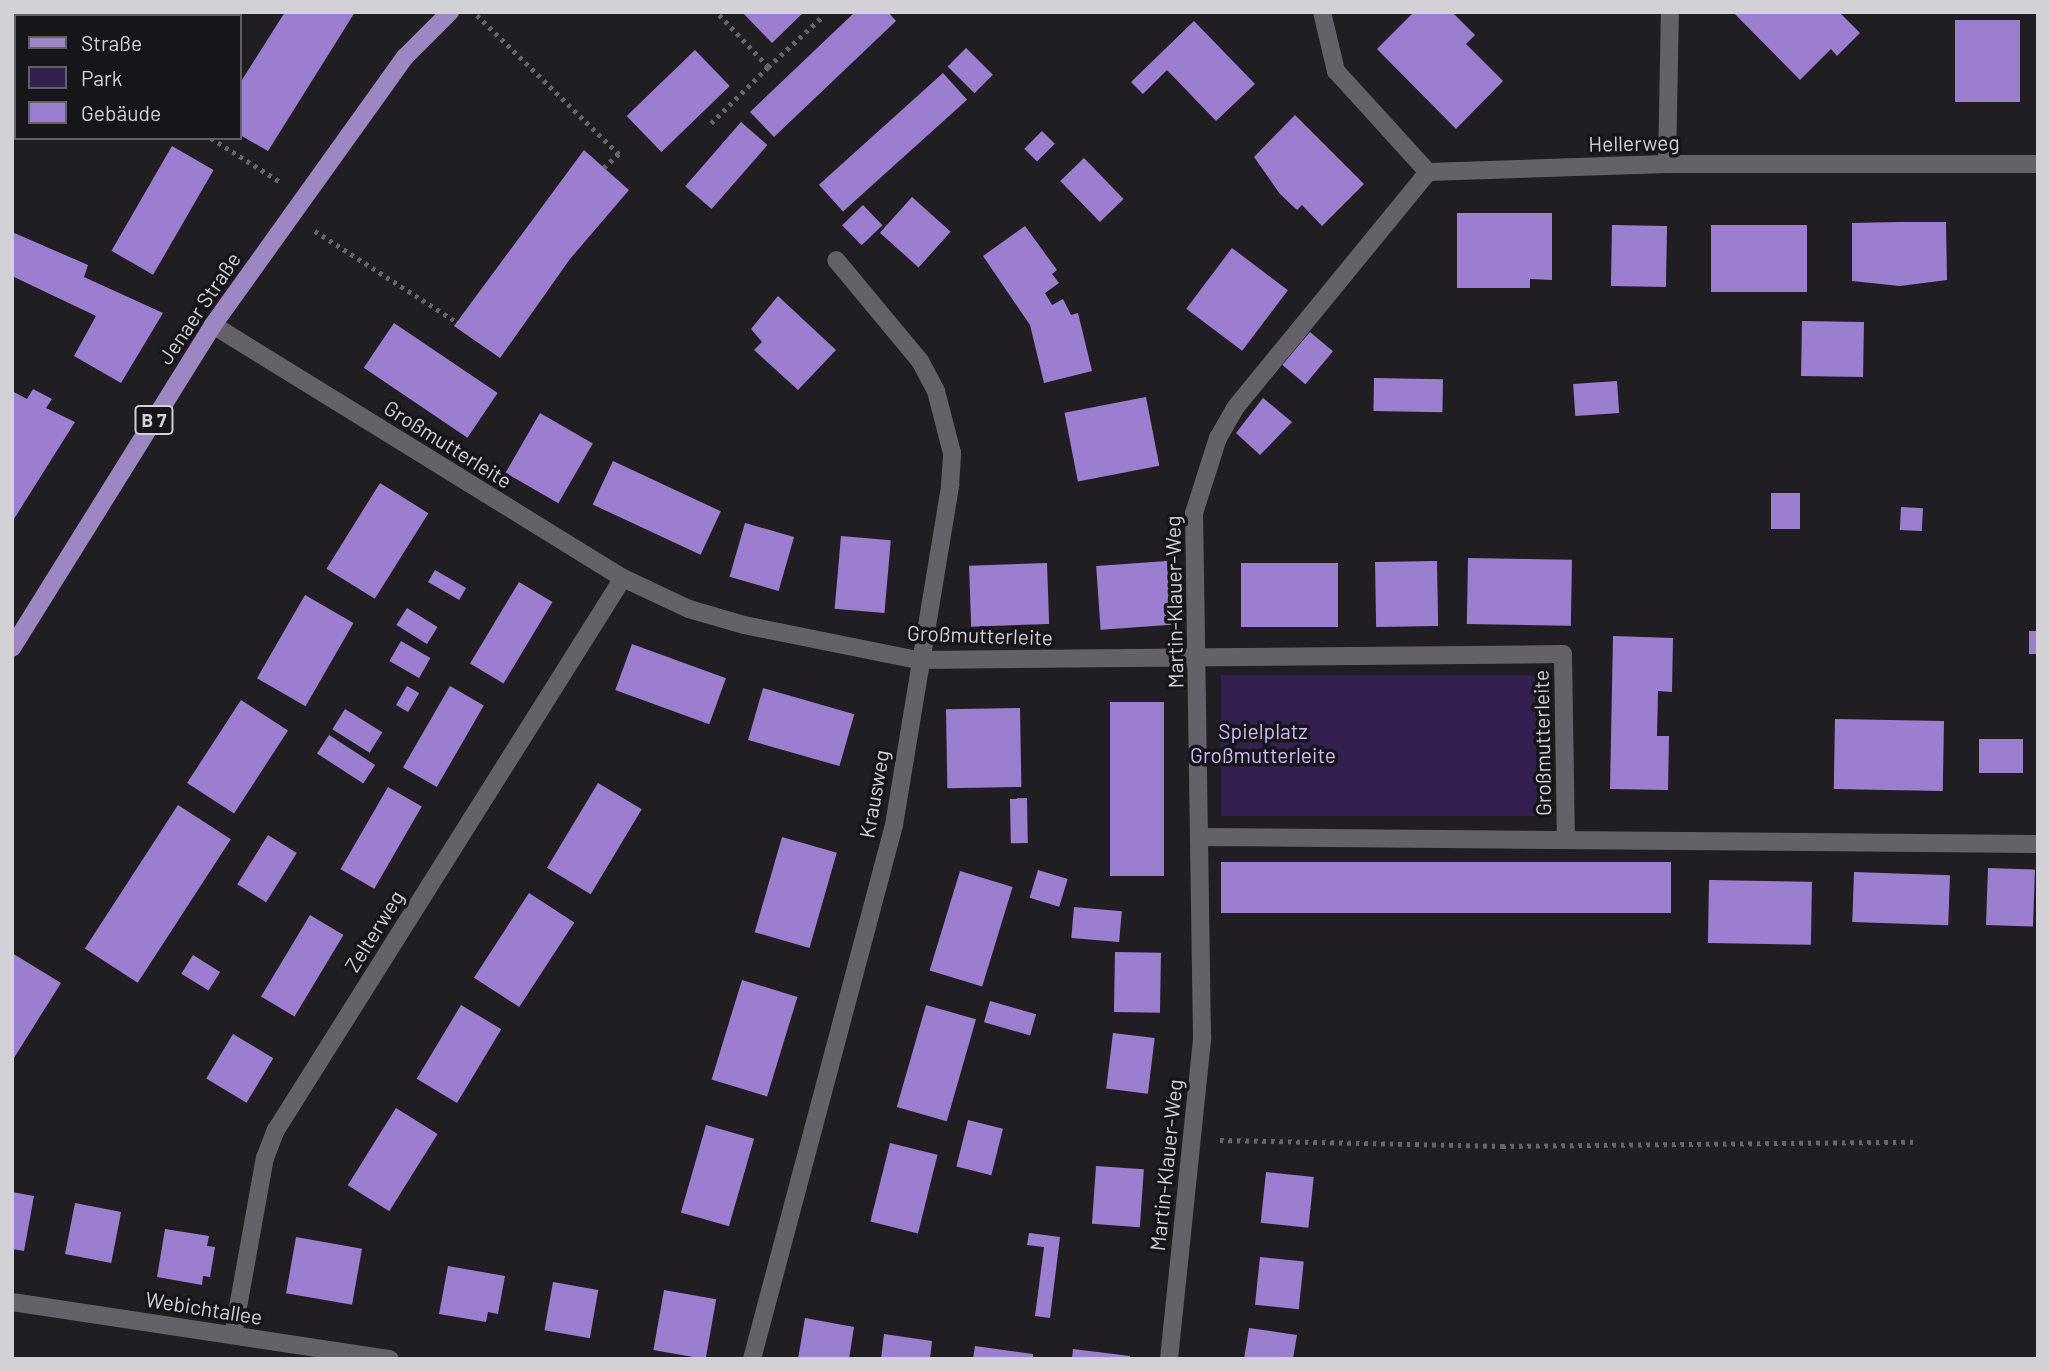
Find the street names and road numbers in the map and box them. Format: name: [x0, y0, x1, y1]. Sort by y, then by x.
street label: Hellerweg: [1588, 130, 1680, 156]
street label: Jenaer Straße: [152, 247, 246, 369]
street label: Großmutterleite: [379, 395, 517, 493]
road number: B 7: [133, 404, 175, 436]
street label: Martin-Klauer-Weg: [1160, 515, 1188, 689]
street label: Großmutterleite: [907, 620, 1053, 650]
street label: Großmutterleite: [1528, 670, 1556, 816]
street label: Krausweg: [854, 748, 894, 840]
street label: Zelterweg: [339, 886, 409, 976]
street label: Martin-Klauer-Weg: [1144, 1078, 1188, 1252]
street label: Webichtallee: [144, 1286, 264, 1330]

